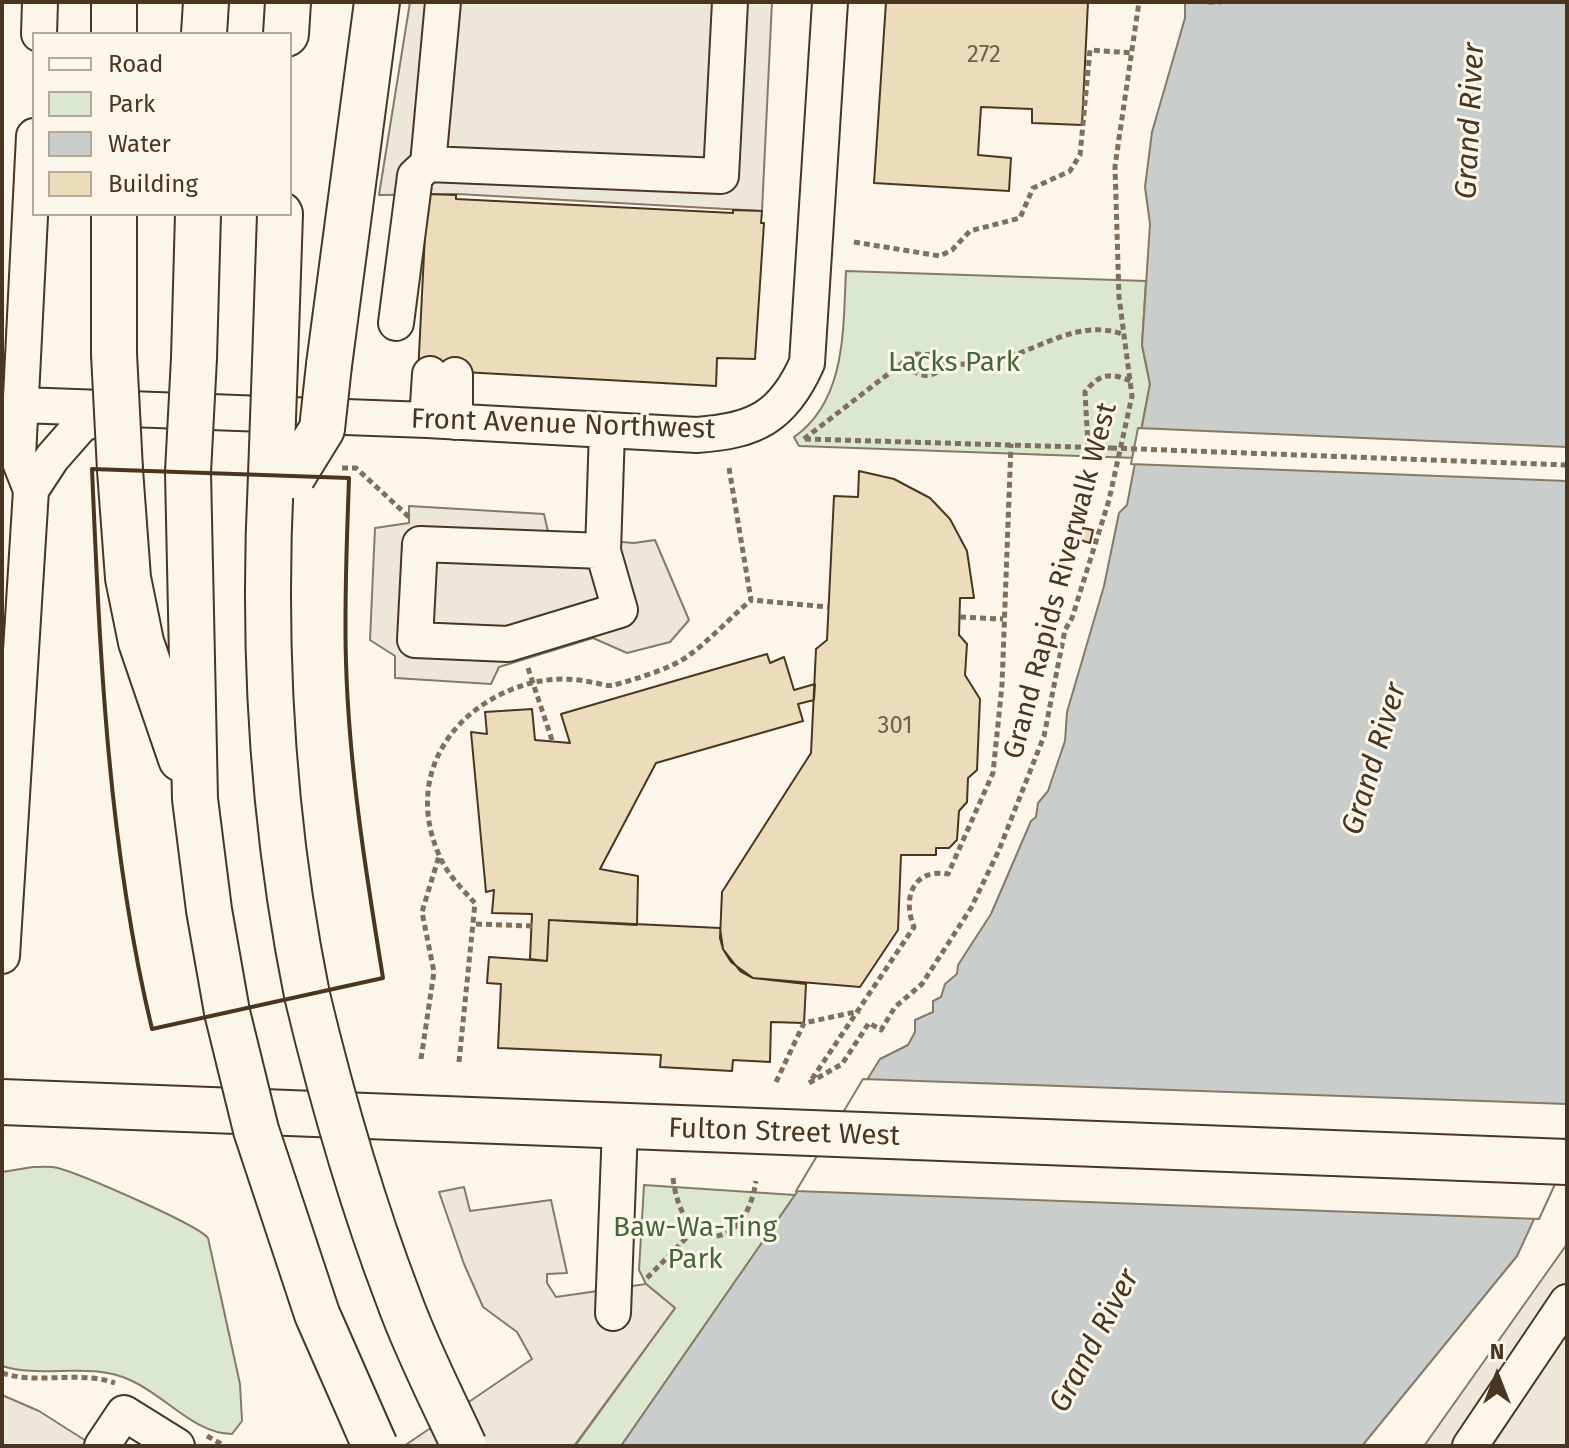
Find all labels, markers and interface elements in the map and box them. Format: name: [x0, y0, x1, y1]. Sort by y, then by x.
legend: [32, 32, 292, 216]
house number: 272: [967, 41, 1001, 69]
water label: Grand River: [1449, 42, 1493, 200]
text: Road: [108, 50, 163, 78]
text: Park: [108, 90, 155, 118]
text: Water: [108, 130, 171, 158]
text: Building: [108, 170, 198, 198]
park label: Lacks Park: [888, 346, 1020, 380]
street label: Grand Rapids Riverwalk West: [997, 399, 1125, 763]
street label: Front Avenue Northwest: [410, 403, 716, 447]
water label: Grand River: [1335, 679, 1415, 839]
house number: 301: [877, 712, 913, 740]
street label: Fulton Street West: [668, 1112, 900, 1154]
park label: Baw-Wa-Ting Park: [613, 1211, 777, 1277]
water label: Grand River: [1042, 1263, 1148, 1419]
north arrow: [1457, 1336, 1537, 1416]
text: N: [1490, 1338, 1504, 1365]

